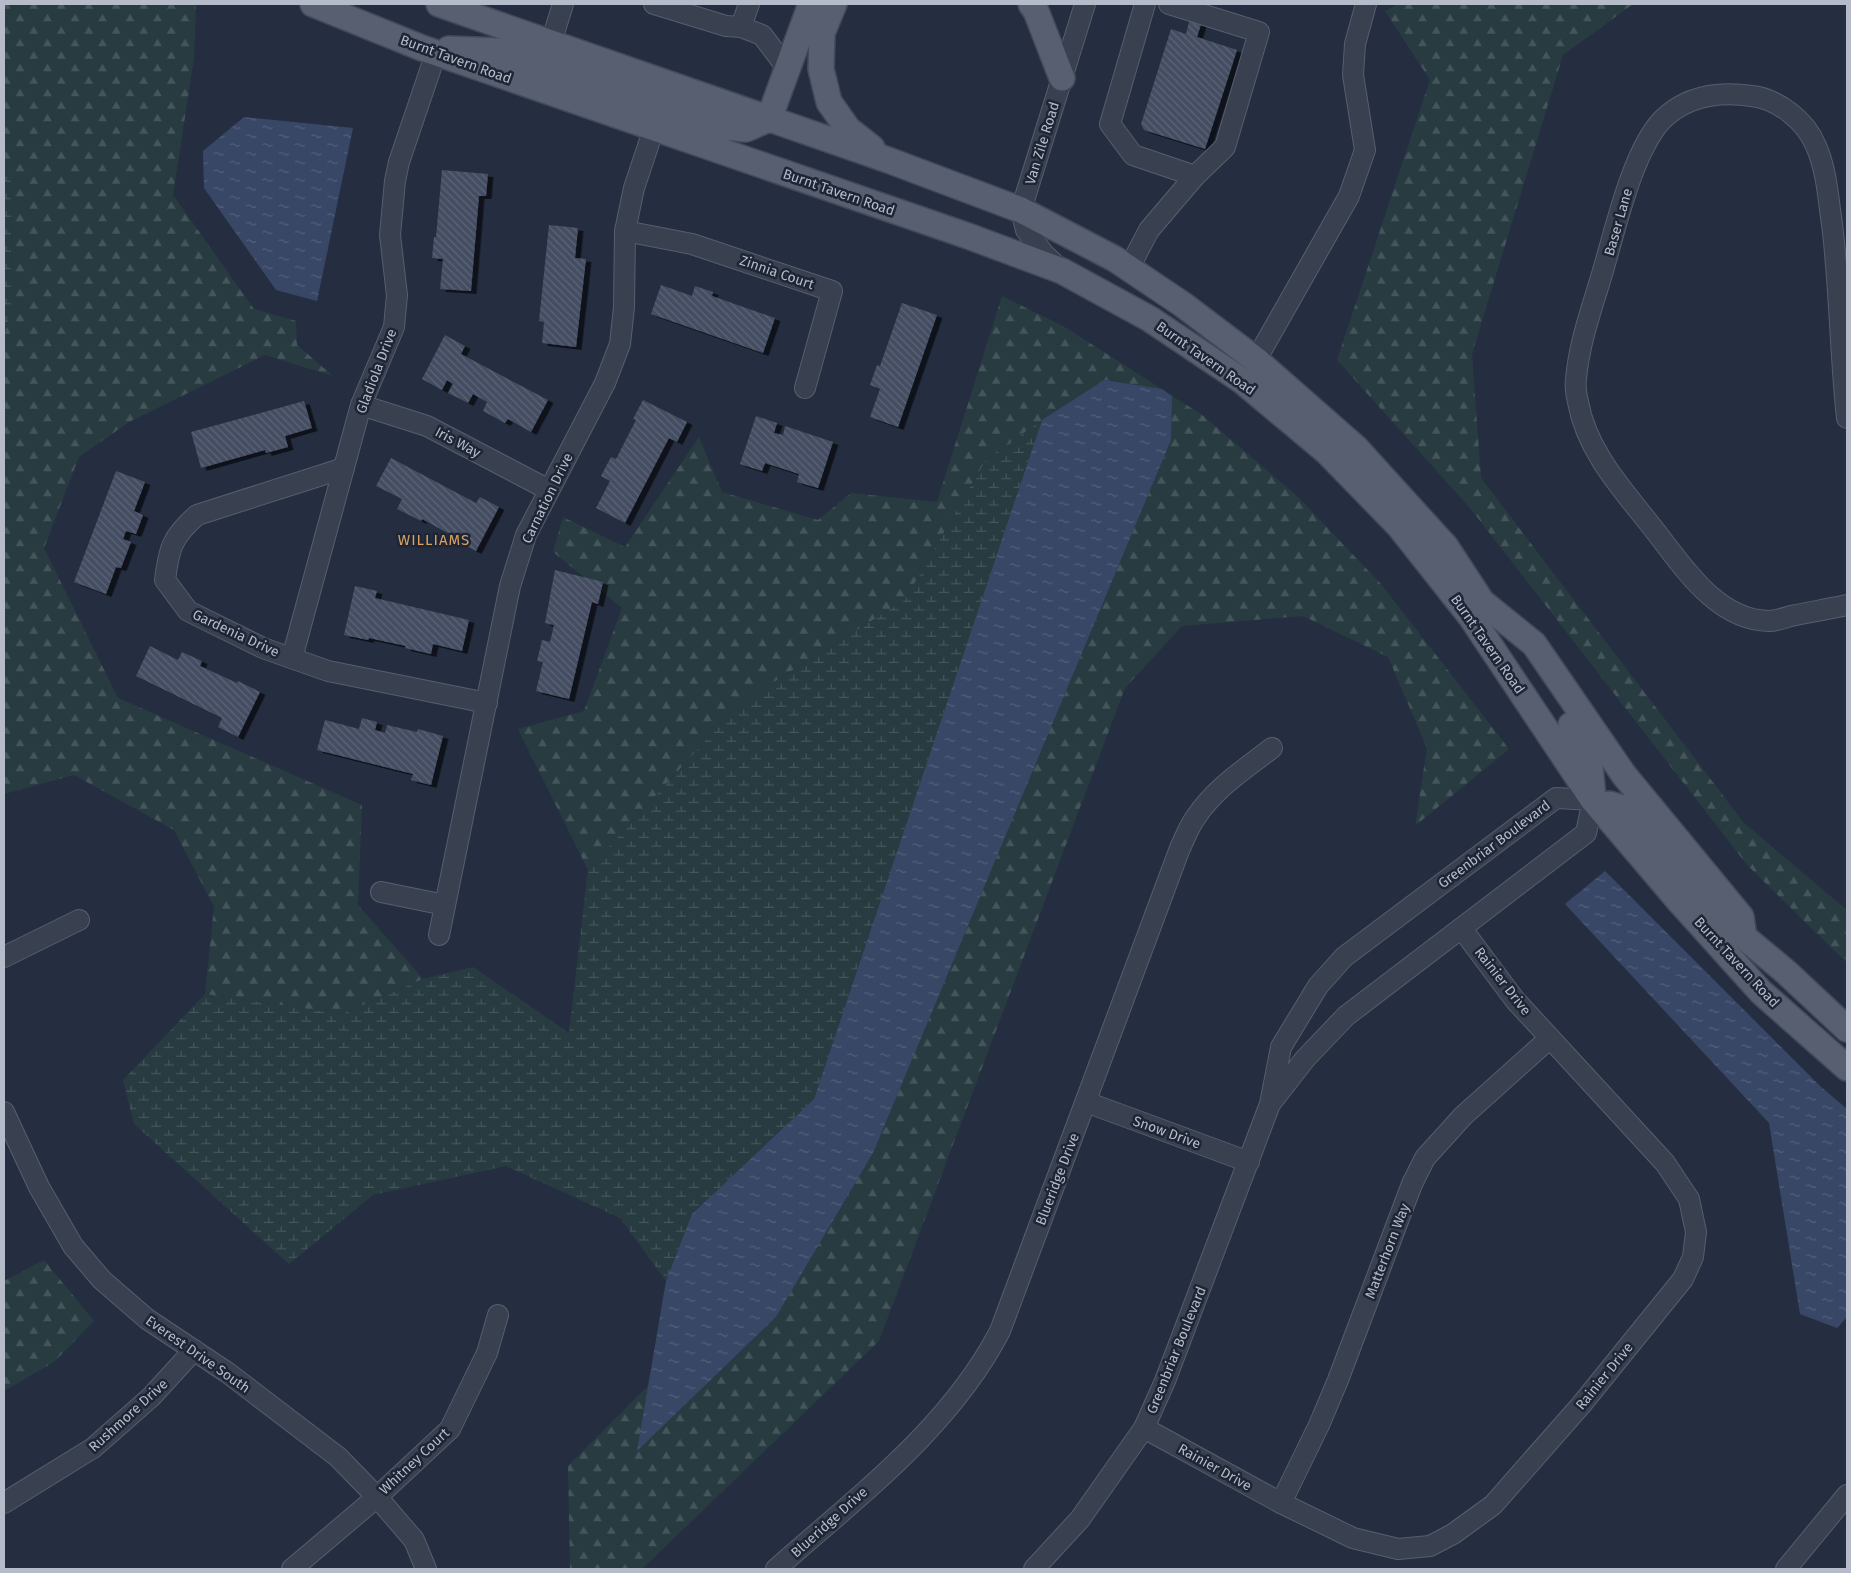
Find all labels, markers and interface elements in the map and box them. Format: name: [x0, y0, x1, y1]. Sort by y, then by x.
street label: Burnt Tavern Road: [398, 31, 514, 87]
street label: Van Zile Road: [1022, 100, 1063, 187]
street label: Burnt Tavern Road: [781, 165, 897, 220]
street label: Baser Lane: [1601, 186, 1636, 258]
street label: Zinnia Court: [738, 252, 817, 293]
street label: Burnt Tavern Road: [1153, 318, 1259, 399]
street label: Gladiola Drive: [353, 327, 400, 416]
street label: Iris Way: [432, 423, 484, 462]
street label: Carnation Drive: [518, 450, 577, 546]
district label: WILLIAMS: [398, 531, 470, 549]
street label: Burnt Tavern Road: [1447, 591, 1528, 697]
street label: Gardenia Drive: [190, 606, 282, 661]
street label: Greenbriar Boulevard: [1435, 797, 1554, 892]
street label: Burnt Tavern Road: [1691, 914, 1783, 1011]
street label: Rainier Drive: [1471, 944, 1534, 1019]
street label: Snow Drive: [1131, 1112, 1203, 1153]
street label: Blueridge Drive: [1032, 1131, 1083, 1228]
street label: Matterhorn Way: [1362, 1201, 1413, 1301]
street label: Greenbriar Boulevard: [1143, 1284, 1210, 1416]
street label: Everest Drive South: [142, 1312, 253, 1397]
street label: Rainier Drive: [1572, 1339, 1637, 1413]
street label: Rushmore Drive: [85, 1375, 171, 1455]
street label: Whitney Court: [376, 1424, 454, 1498]
street label: Rainier Drive: [1175, 1440, 1255, 1495]
street label: Blueridge Drive: [787, 1483, 871, 1561]

